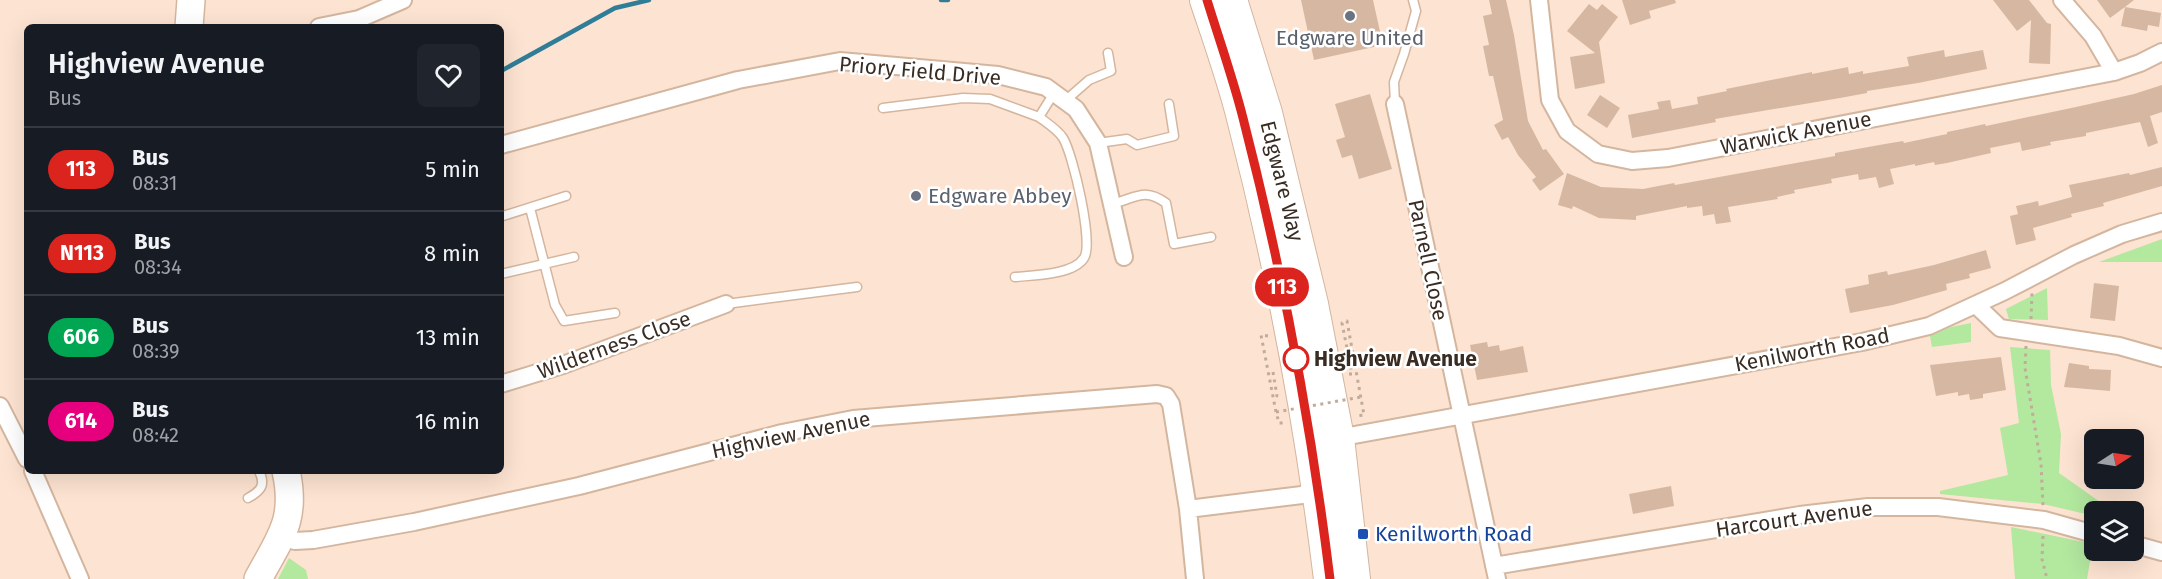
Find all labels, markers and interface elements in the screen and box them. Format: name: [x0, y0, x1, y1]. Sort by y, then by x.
marker: Edgware United: [1343, 9, 1357, 23]
place label: Edgware United: [1276, 25, 1424, 51]
button: heart: [417, 44, 480, 107]
text: Highview Avenue: [48, 47, 265, 80]
street label: Priory Field Drive: [838, 51, 1002, 91]
text: Bus: [48, 86, 81, 110]
street label: Warwick Avenue: [1718, 106, 1874, 160]
street label: Edgware Way: [1254, 118, 1310, 245]
text: Bus: [132, 144, 169, 171]
text: 113: [66, 156, 96, 182]
text: 5 min: [425, 156, 480, 183]
text: 08:31: [132, 171, 177, 195]
place label: Edgware Abbey: [928, 183, 1072, 209]
marker: Edgware Abbey: [909, 189, 923, 203]
street label: Parnell Close: [1402, 197, 1454, 323]
text: Bus: [134, 228, 171, 255]
text: N113: [60, 240, 104, 266]
text: 8 min: [424, 240, 480, 267]
text: 08:34: [134, 255, 182, 279]
line badge: 113: [1248, 268, 1316, 306]
text: 113: [1267, 274, 1297, 300]
street label: Wilderness Close: [534, 305, 694, 385]
text: Bus: [132, 312, 169, 339]
street label: Kenilworth Road: [1732, 322, 1892, 378]
text: 606: [63, 324, 99, 350]
text: 13 min: [416, 324, 480, 351]
text: 08:39: [132, 339, 179, 363]
marker: Highview Avenue: [1283, 346, 1309, 372]
place label: Highview Avenue: [1314, 346, 1477, 372]
text: Bus: [132, 396, 169, 423]
street label: Highview Avenue: [709, 406, 873, 464]
text: 614: [65, 408, 97, 434]
text: 16 min: [415, 408, 480, 435]
text: 08:42: [132, 423, 179, 447]
north arrow: [2084, 429, 2144, 489]
map controls: [2084, 429, 2144, 561]
street label: Harcourt Avenue: [1714, 495, 1874, 543]
button: layers: [2084, 501, 2144, 561]
place label: Kenilworth Road: [1375, 521, 1532, 547]
marker: Kenilworth Road: [1356, 527, 1370, 541]

